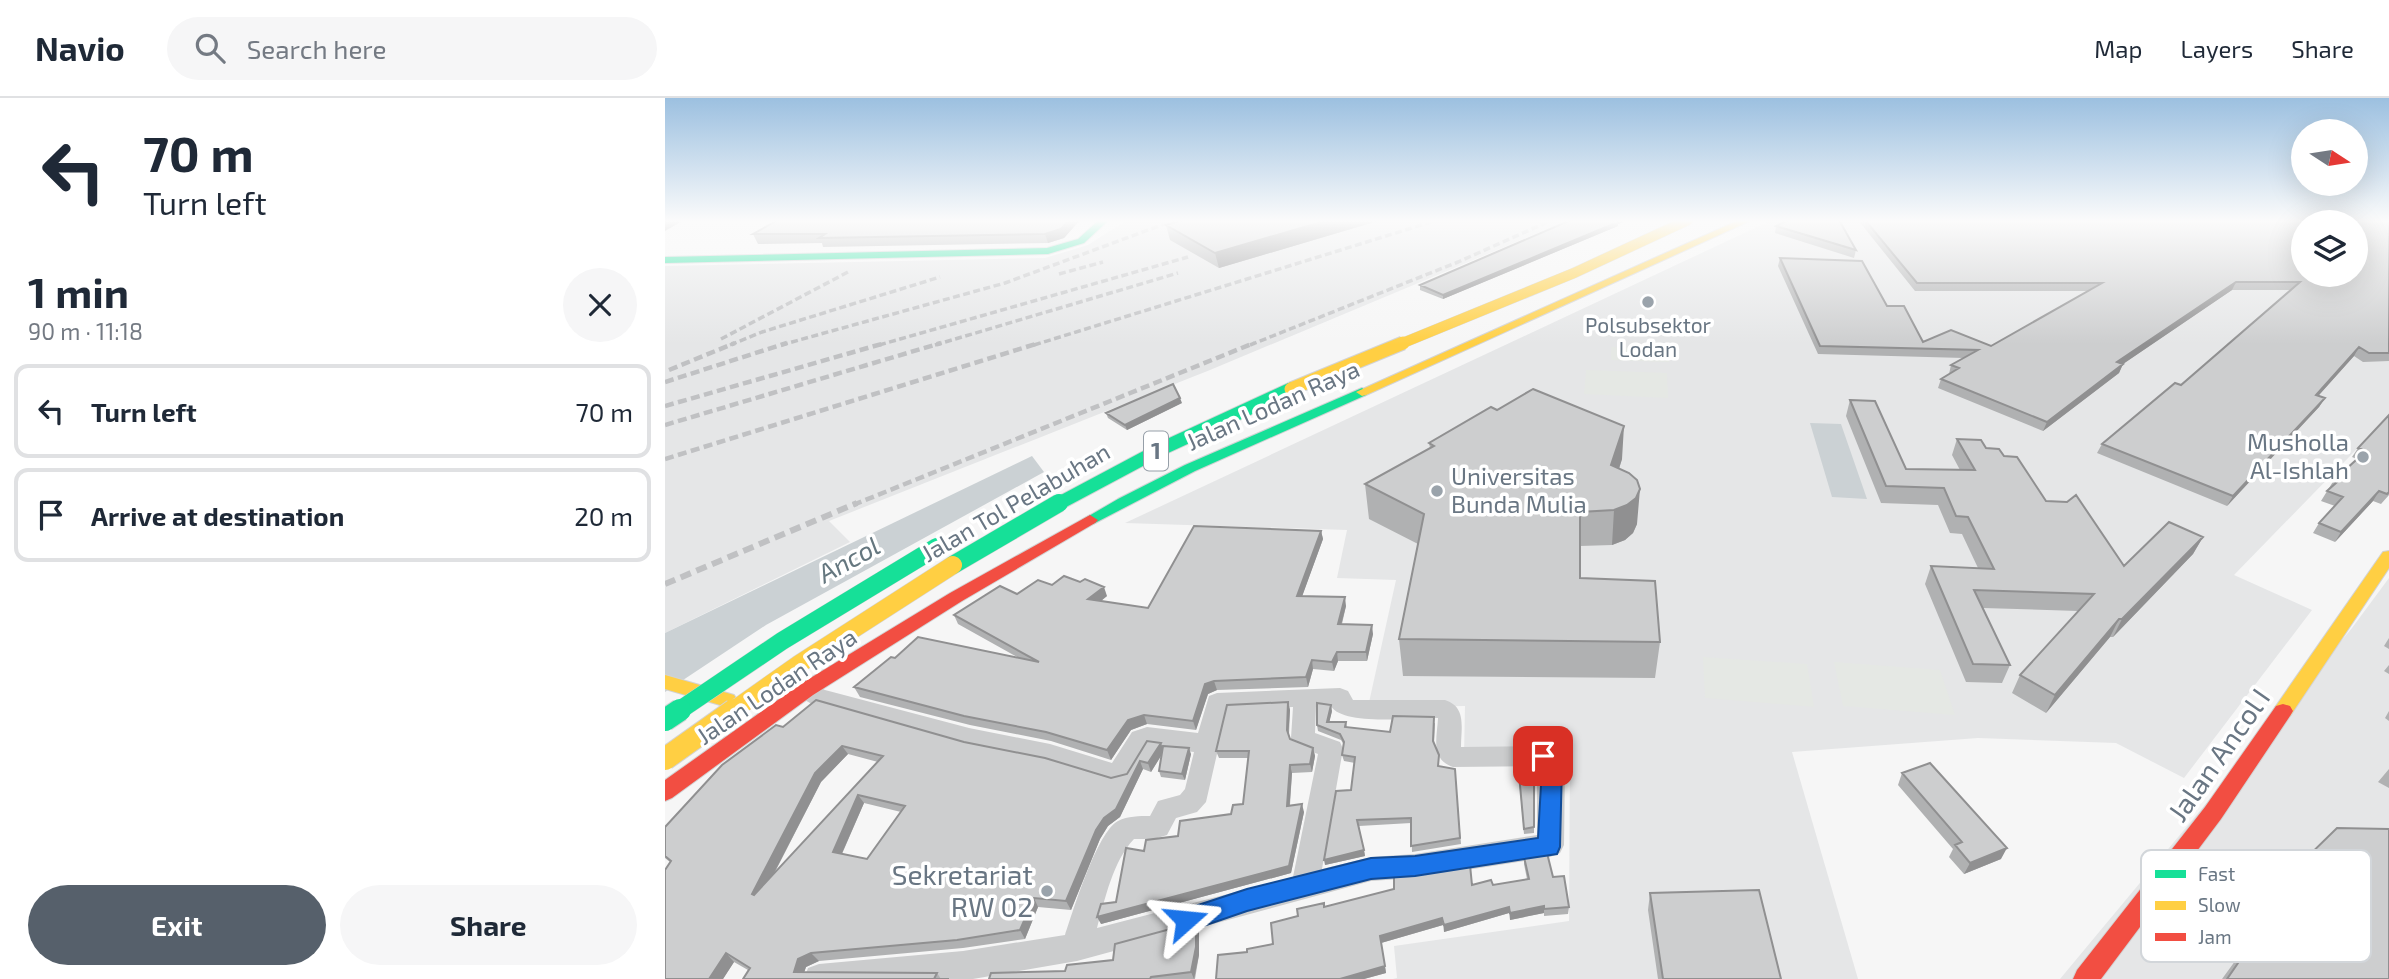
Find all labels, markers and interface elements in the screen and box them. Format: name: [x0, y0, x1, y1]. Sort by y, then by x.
search box: [167, 17, 657, 80]
text: Navio: [35, 28, 125, 68]
icon: search: [191, 29, 229, 67]
text: Search here: [247, 33, 386, 64]
text: Map: [2094, 34, 2142, 63]
text: Layers: [2180, 34, 2253, 63]
text: Share: [2291, 34, 2354, 63]
north arrow: [2291, 119, 2368, 196]
map controls: [2291, 119, 2368, 287]
text: 70 m: [143, 123, 254, 182]
icon: left: [28, 126, 119, 217]
text: Turn left: [143, 183, 267, 221]
button: layers: [2291, 210, 2368, 287]
text: 1 min: [28, 266, 129, 316]
button: close: [563, 268, 637, 342]
marker: Polsubsektor Lodan: [1640, 294, 1656, 310]
place label: Polsubsektor Lodan: [1585, 312, 1712, 361]
text: 90 m · 11:18: [28, 317, 143, 345]
street label: Jalan Lodan Raya: [1181, 353, 1364, 456]
icon: left: [32, 392, 70, 430]
text: Turn left: [91, 396, 197, 427]
text: 70 m: [575, 396, 633, 427]
place label: Musholla Al-Ishlah: [2247, 427, 2349, 484]
road number: 1: [1144, 432, 1168, 470]
street label: Jalan Tol Pelabuhan: [916, 436, 1115, 567]
marker: Musholla Al-Ishlah: [2355, 449, 2371, 465]
place label: Universitas Bunda Mulia: [1451, 461, 1587, 518]
marker: Universitas Bunda Mulia: [1429, 483, 1445, 499]
icon: arrive: [32, 496, 70, 534]
text: Arrive at destination: [91, 500, 344, 531]
text: 20 m: [574, 500, 633, 531]
water label: Ancol: [811, 529, 885, 589]
street label: Jalan Lodan Raya: [691, 621, 862, 750]
street label: Jalan Ancol I: [2160, 681, 2276, 828]
pin: [1513, 726, 1573, 786]
icon: arrive: [1524, 737, 1562, 775]
legend: [2141, 850, 2371, 962]
place label: Sekretariat RW 02: [892, 857, 1033, 923]
text: Fast: [2198, 862, 2235, 885]
marker: Sekretariat RW 02: [1039, 883, 1055, 899]
position arrow: [1149, 883, 1223, 957]
button: Exit: [28, 885, 326, 965]
button: Share: [340, 885, 637, 965]
text: Slow: [2198, 893, 2241, 916]
text: Jam: [2198, 925, 2232, 948]

